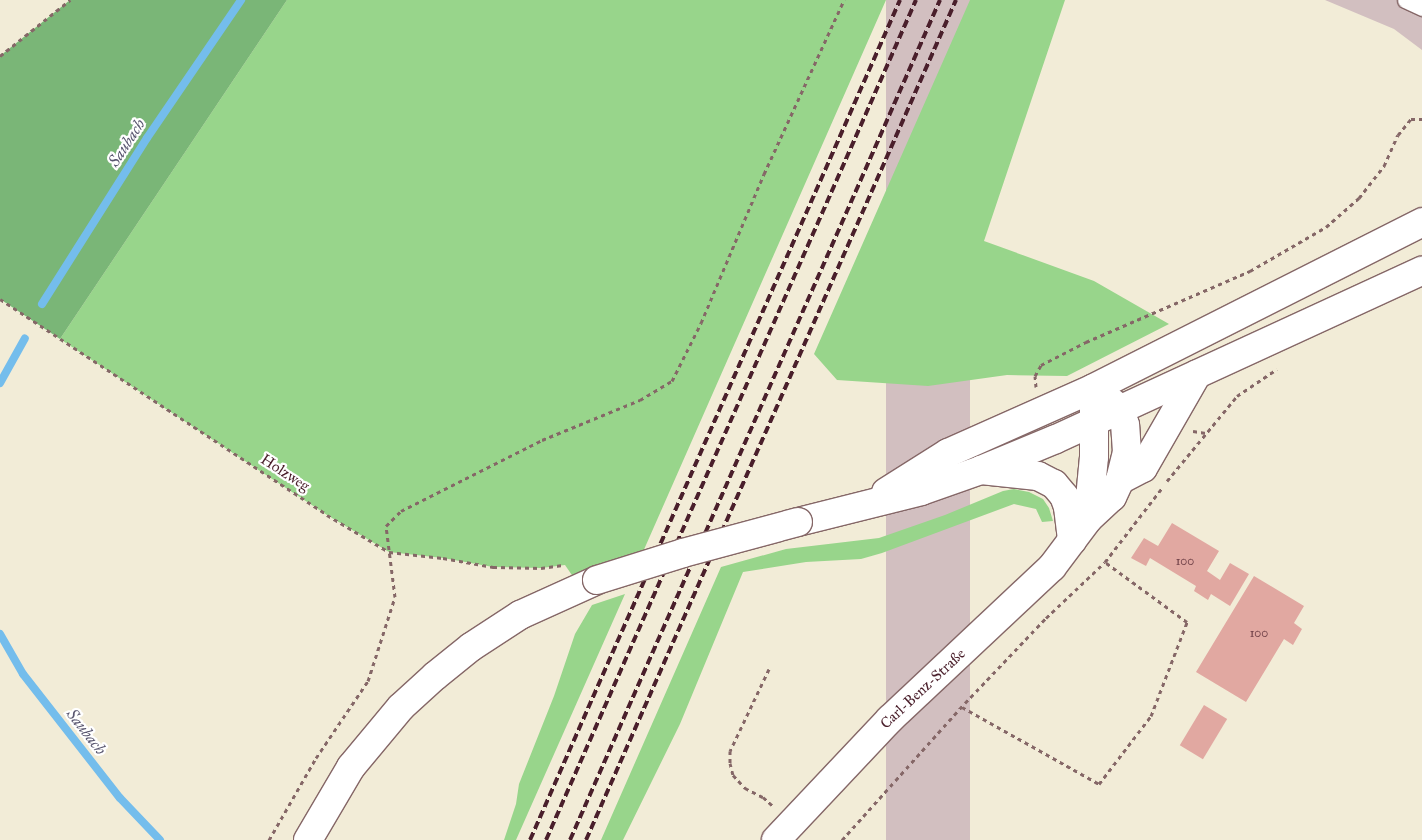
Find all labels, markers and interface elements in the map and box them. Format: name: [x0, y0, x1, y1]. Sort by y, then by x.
water label: Saubach: [105, 116, 149, 170]
street label: Holzweg: [257, 451, 313, 495]
house number: 100: [1176, 555, 1194, 569]
house number: 100: [1250, 627, 1268, 641]
street label: Carl-Benz-Straße: [877, 645, 969, 733]
water label: Saubach: [62, 705, 110, 759]

